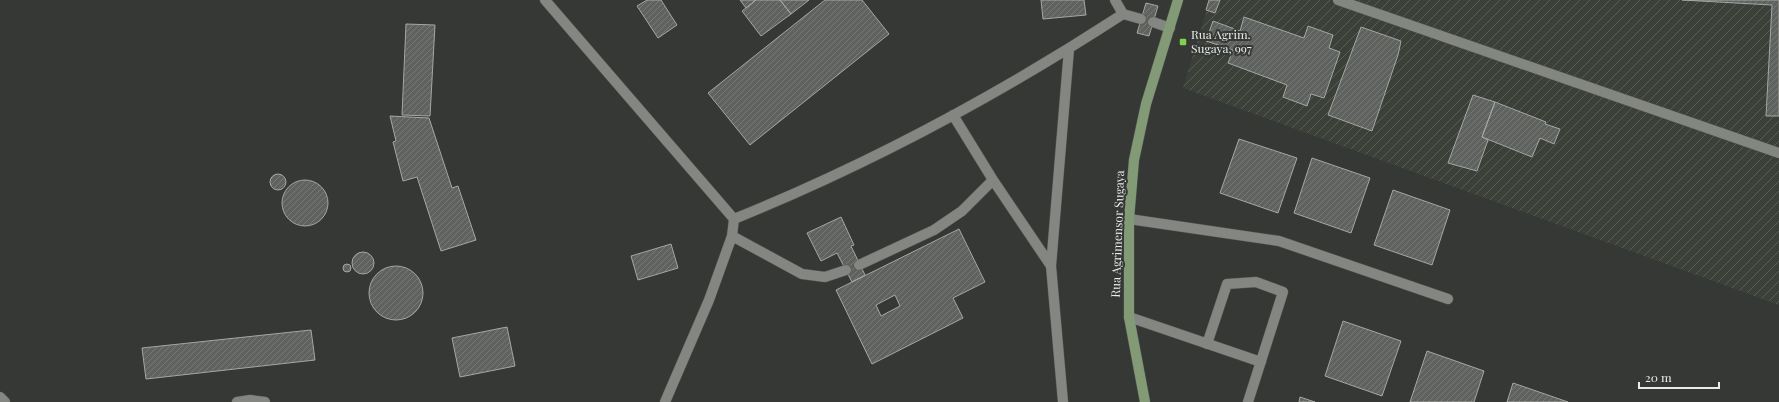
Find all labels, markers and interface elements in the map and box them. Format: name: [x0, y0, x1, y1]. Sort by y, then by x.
place label: Rua Agrim. Sugaya, 997: [1191, 26, 1252, 56]
marker: Rua Agrim. Sugaya, 997: [1178, 37, 1188, 47]
street label: Rua Agrimensor Sugaya: [1107, 170, 1127, 298]
scale bar: [1639, 364, 1719, 390]
text: 20 m: [1645, 369, 1672, 385]

